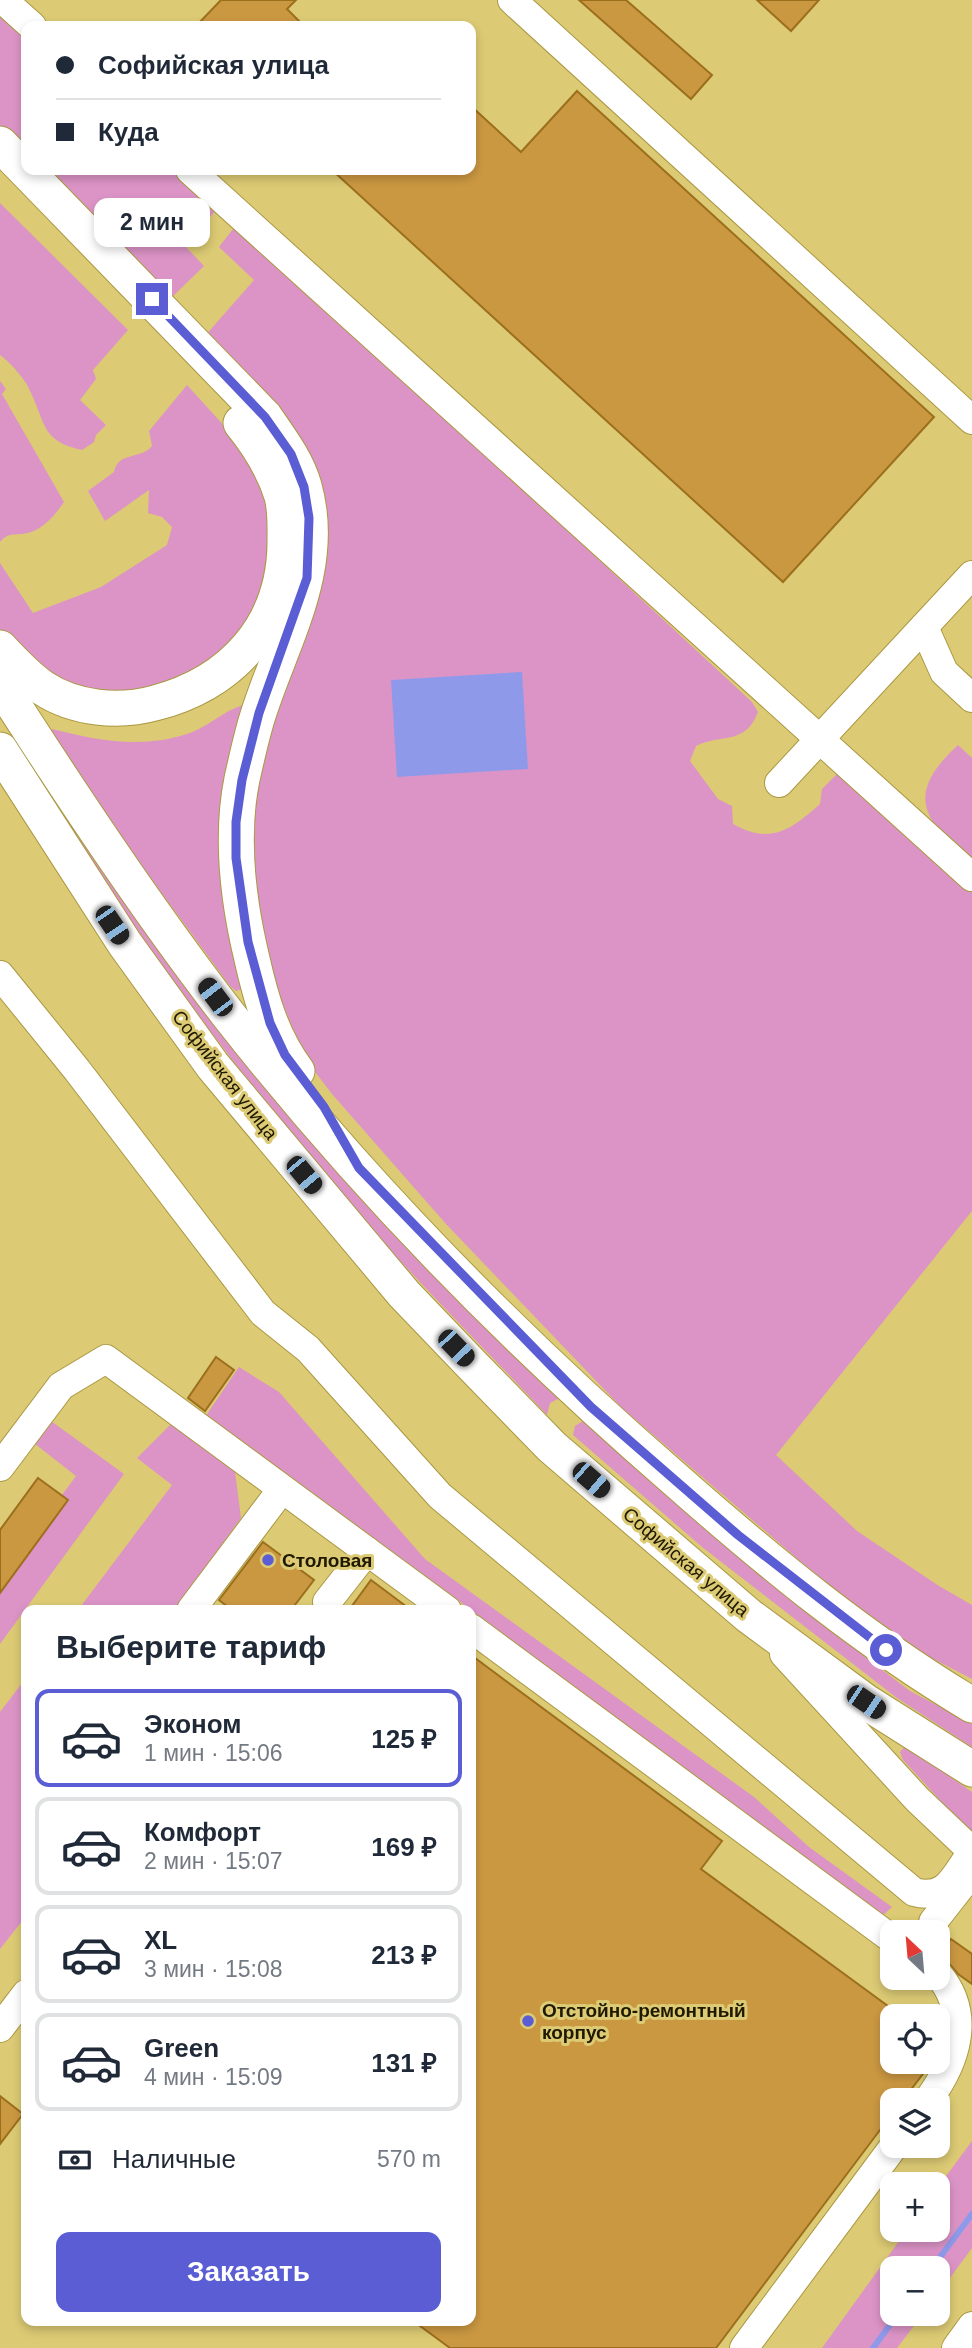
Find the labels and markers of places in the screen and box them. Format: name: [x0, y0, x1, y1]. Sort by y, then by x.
place label: Столовая: [282, 1550, 372, 1571]
marker: Столовая: [260, 1552, 276, 1568]
place label: Отстойно-ремонтный корпус: [542, 2000, 746, 2043]
marker: Отстойно-ремонтный корпус: [520, 2013, 536, 2029]

